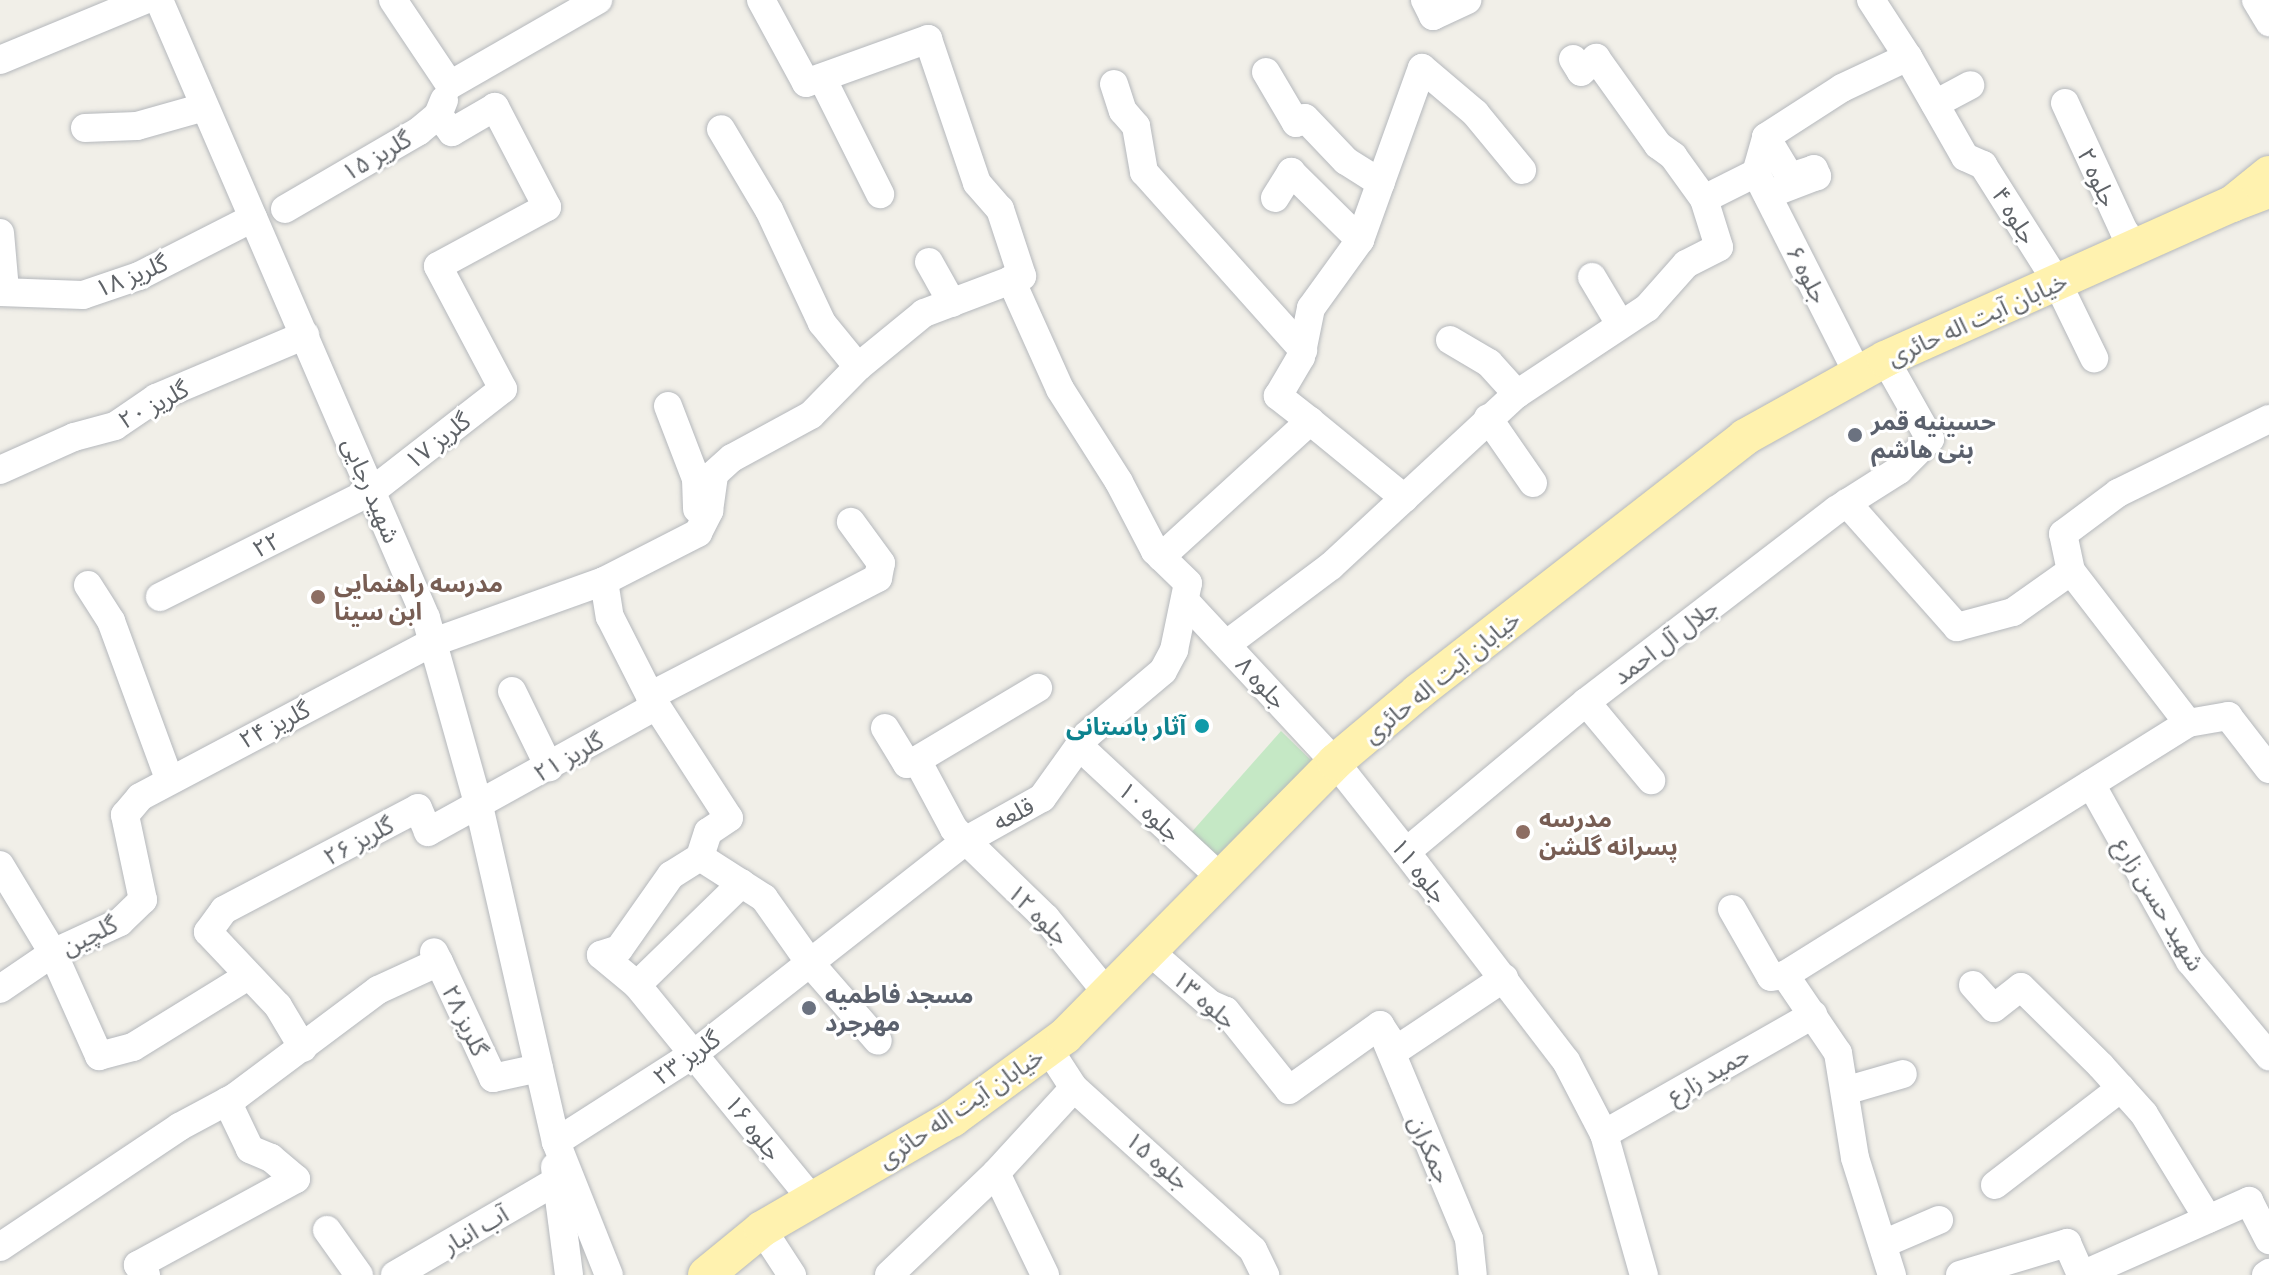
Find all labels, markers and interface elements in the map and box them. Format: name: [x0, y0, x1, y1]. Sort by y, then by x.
street label: گلریز ۱۵: [336, 124, 416, 186]
street label: جلوه ۲: [2072, 143, 2124, 211]
street label: جلوه ۴: [1987, 181, 2043, 249]
street label: جلوه ۶: [1781, 240, 1835, 308]
street label: گلریز ۱۸: [91, 248, 171, 302]
street label: خیابان آیت اله حائری: [1883, 265, 2071, 371]
street label: گلریز ۲۰: [113, 374, 193, 434]
street label: گلریز ۱۷: [398, 405, 476, 475]
place label: حسینیه قمر بنی هاشم: [1871, 407, 1996, 463]
marker: حسینیه قمر بنی هاشم: [1846, 426, 1864, 444]
street label: شهید رجایی: [337, 433, 407, 547]
street label: ۲۲: [247, 525, 285, 563]
place label: مدرسه راهنمایی ابن سینا: [334, 569, 503, 625]
marker: مدرسه راهنمایی ابن سینا: [309, 588, 327, 606]
street label: جلال آل احمد: [1607, 592, 1723, 690]
street label: خیابان آیت اله حائری: [1357, 604, 1525, 748]
street label: جلوه ۸: [1231, 650, 1293, 714]
street label: گلریز ۲۴: [234, 694, 314, 754]
place label: آثار باستانی: [1066, 712, 1186, 740]
marker: آثار باستانی: [1193, 717, 1211, 735]
street label: گلریز ۲۱: [528, 725, 608, 787]
street label: جلوه ۱۰: [1113, 775, 1187, 847]
street label: قلعه: [988, 790, 1038, 836]
place label: مدرسه پسرانه گلشن: [1539, 804, 1678, 860]
street label: گلریز ۲۶: [318, 810, 398, 870]
marker: مدرسه پسرانه گلشن: [1514, 823, 1532, 841]
street label: جلوه ۱۱: [1386, 832, 1454, 908]
street label: شهید حسن زارع: [2109, 832, 2211, 976]
street label: جلوه ۱۲: [1002, 877, 1076, 951]
street label: گلچین: [56, 909, 122, 961]
street label: جلوه ۱۳: [1167, 963, 1243, 1035]
street label: گلریز ۲۸: [437, 980, 495, 1060]
place label: مسجد فاطمیه مهرجرد: [825, 980, 974, 1036]
marker: مسجد فاطمیه مهرجرد: [800, 999, 818, 1017]
street label: گلریز ۲۳: [647, 1024, 725, 1090]
street label: حمید زارع: [1662, 1039, 1754, 1109]
street label: خیابان آیت اله حائری: [872, 1041, 1048, 1173]
street label: جلوه ۱۶: [720, 1089, 788, 1165]
street label: جمکران: [1404, 1111, 1458, 1187]
street label: جلوه ۱۵: [1120, 1124, 1196, 1196]
street label: آب انبار: [437, 1199, 513, 1259]

